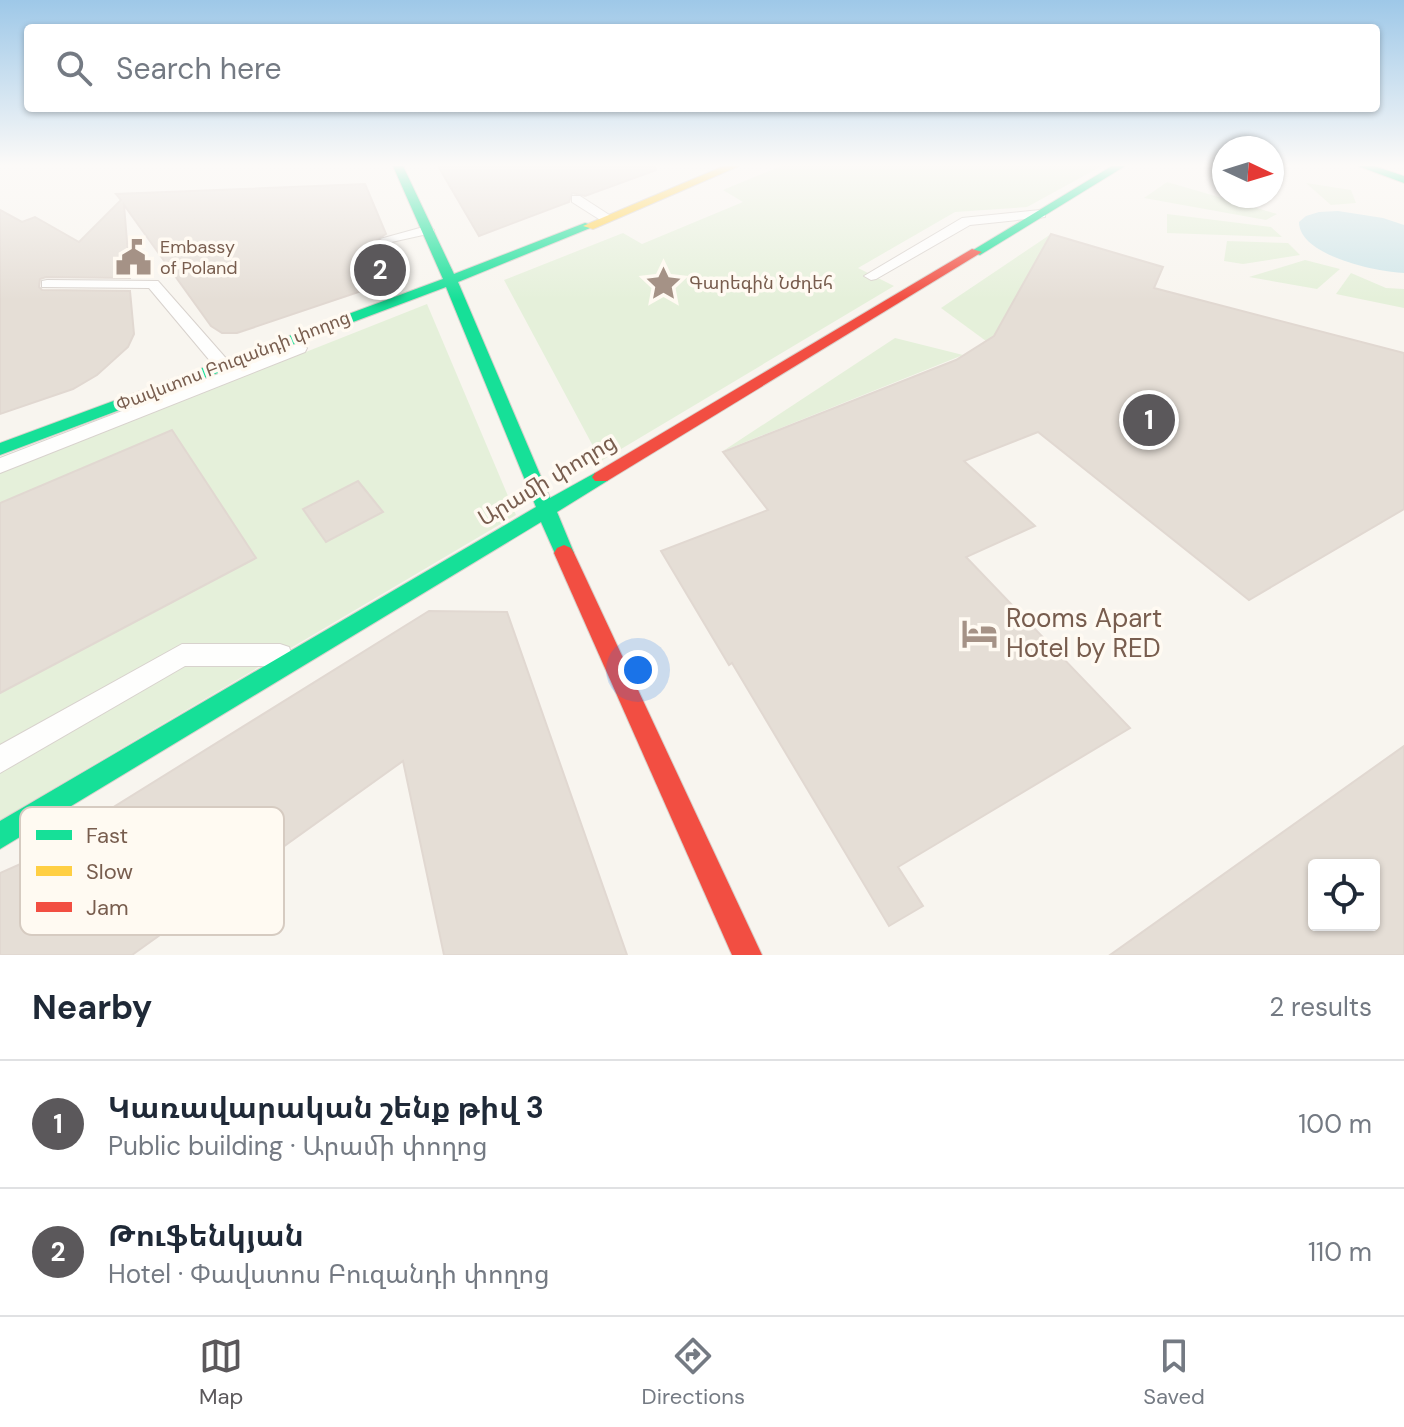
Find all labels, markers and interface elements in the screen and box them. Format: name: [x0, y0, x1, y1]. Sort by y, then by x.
search box: [24, 24, 1380, 112]
icon: search: [52, 46, 96, 90]
text: Search here: [116, 49, 282, 88]
north arrow: [1212, 136, 1284, 208]
place label: Embassy of Poland: [160, 235, 238, 280]
public building icon: Embassy of Poland: [115, 238, 153, 276]
pin: 2: [354, 240, 406, 300]
place icon: Գարեգին Նժդեհ: [644, 264, 682, 302]
place label: Գարեգին Նժդեհ: [689, 271, 833, 295]
street label: Փավստոս Բուզանդի փողոց: [113, 305, 353, 417]
pin: 1: [1123, 390, 1175, 450]
street label: Արամի փողոց: [472, 427, 622, 533]
place label: Rooms Apart Hotel by RED: [1006, 601, 1162, 665]
hotel icon: Rooms Apart Hotel by RED: [961, 614, 999, 652]
your location: [618, 650, 658, 690]
legend: [20, 807, 284, 935]
text: Fast: [86, 821, 128, 850]
text: Slow: [86, 857, 133, 886]
map controls: [1308, 859, 1380, 931]
button: locate: [1308, 859, 1380, 931]
text: Jam: [86, 893, 129, 922]
text: Nearby: [32, 985, 152, 1030]
text: 2 results: [1269, 990, 1372, 1024]
text: Կառավարական շենք թիվ 3: [108, 1088, 544, 1127]
text: 1: [53, 1107, 63, 1141]
text: 100 m: [1298, 1107, 1372, 1141]
text: Public building · Արամի փողոց: [108, 1129, 488, 1163]
text: Թուֆենկյան: [108, 1216, 304, 1255]
text: 2: [50, 1235, 66, 1269]
text: 110 m: [1308, 1235, 1372, 1269]
text: Hotel · Փավստոս Բուզանդի փողոց: [108, 1257, 550, 1291]
tab: Map: [199, 1334, 243, 1411]
tab: Directions: [642, 1334, 745, 1411]
tab: Saved: [1143, 1334, 1205, 1411]

